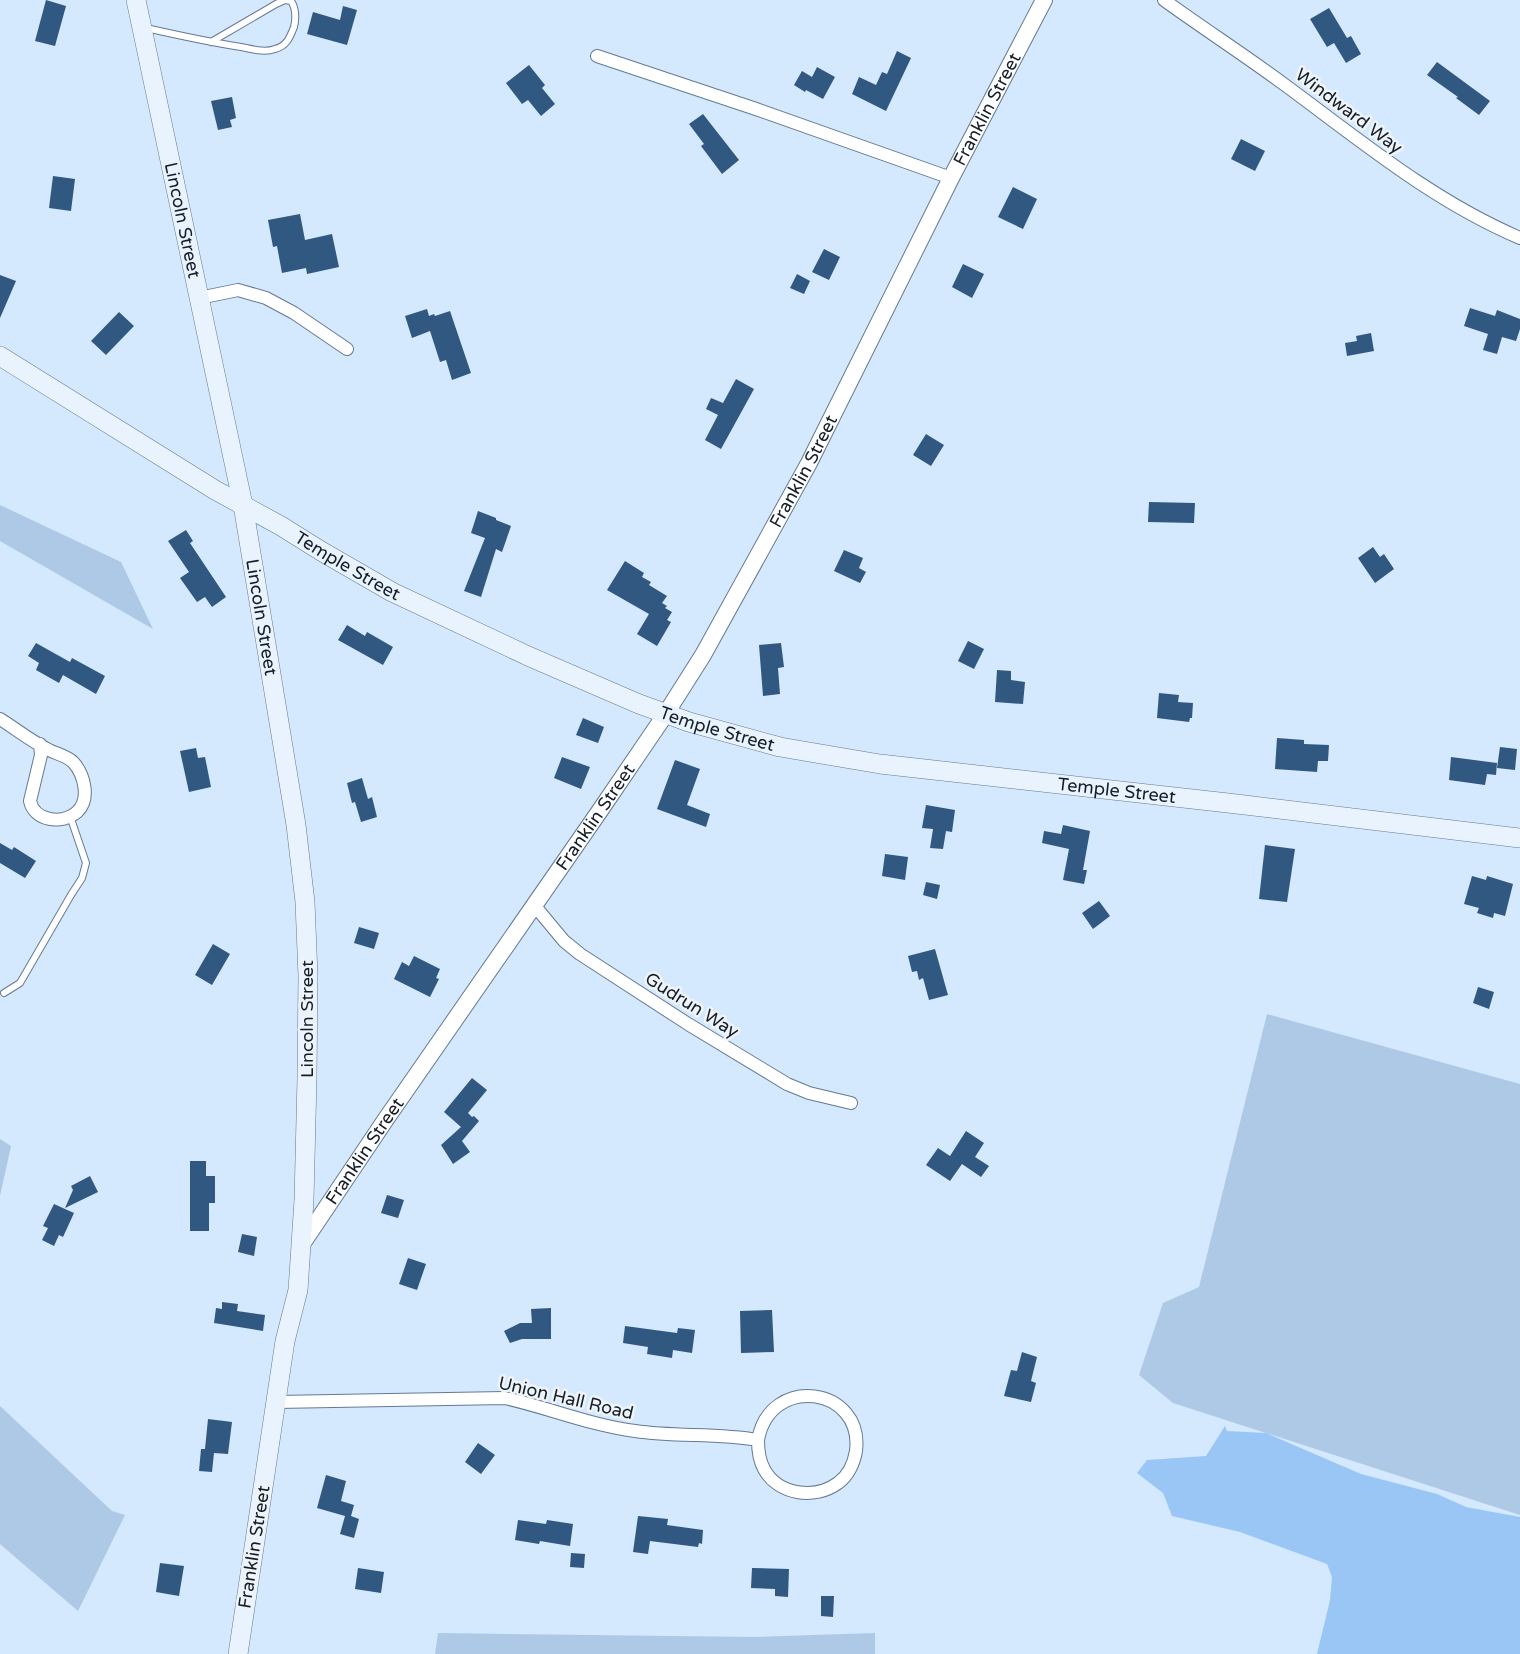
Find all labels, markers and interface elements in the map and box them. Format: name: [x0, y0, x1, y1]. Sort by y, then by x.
street label: Franklin Street: [948, 49, 1026, 169]
street label: Windward Way: [1291, 63, 1407, 159]
street label: Lincoln Street: [160, 160, 206, 280]
street label: Franklin Street: [765, 411, 842, 531]
street label: Temple Street: [291, 526, 404, 605]
street label: Lincoln Street: [241, 557, 282, 677]
street label: Temple Street: [657, 701, 777, 756]
street label: Franklin Street: [551, 759, 640, 875]
street label: Temple Street: [1056, 773, 1177, 808]
street label: Lincoln Street: [296, 960, 318, 1078]
street label: Gudrun Way: [641, 967, 743, 1043]
street label: Franklin Street: [321, 1093, 409, 1209]
street label: Union Hall Road: [496, 1372, 636, 1424]
street label: Franklin Street: [233, 1484, 275, 1610]

